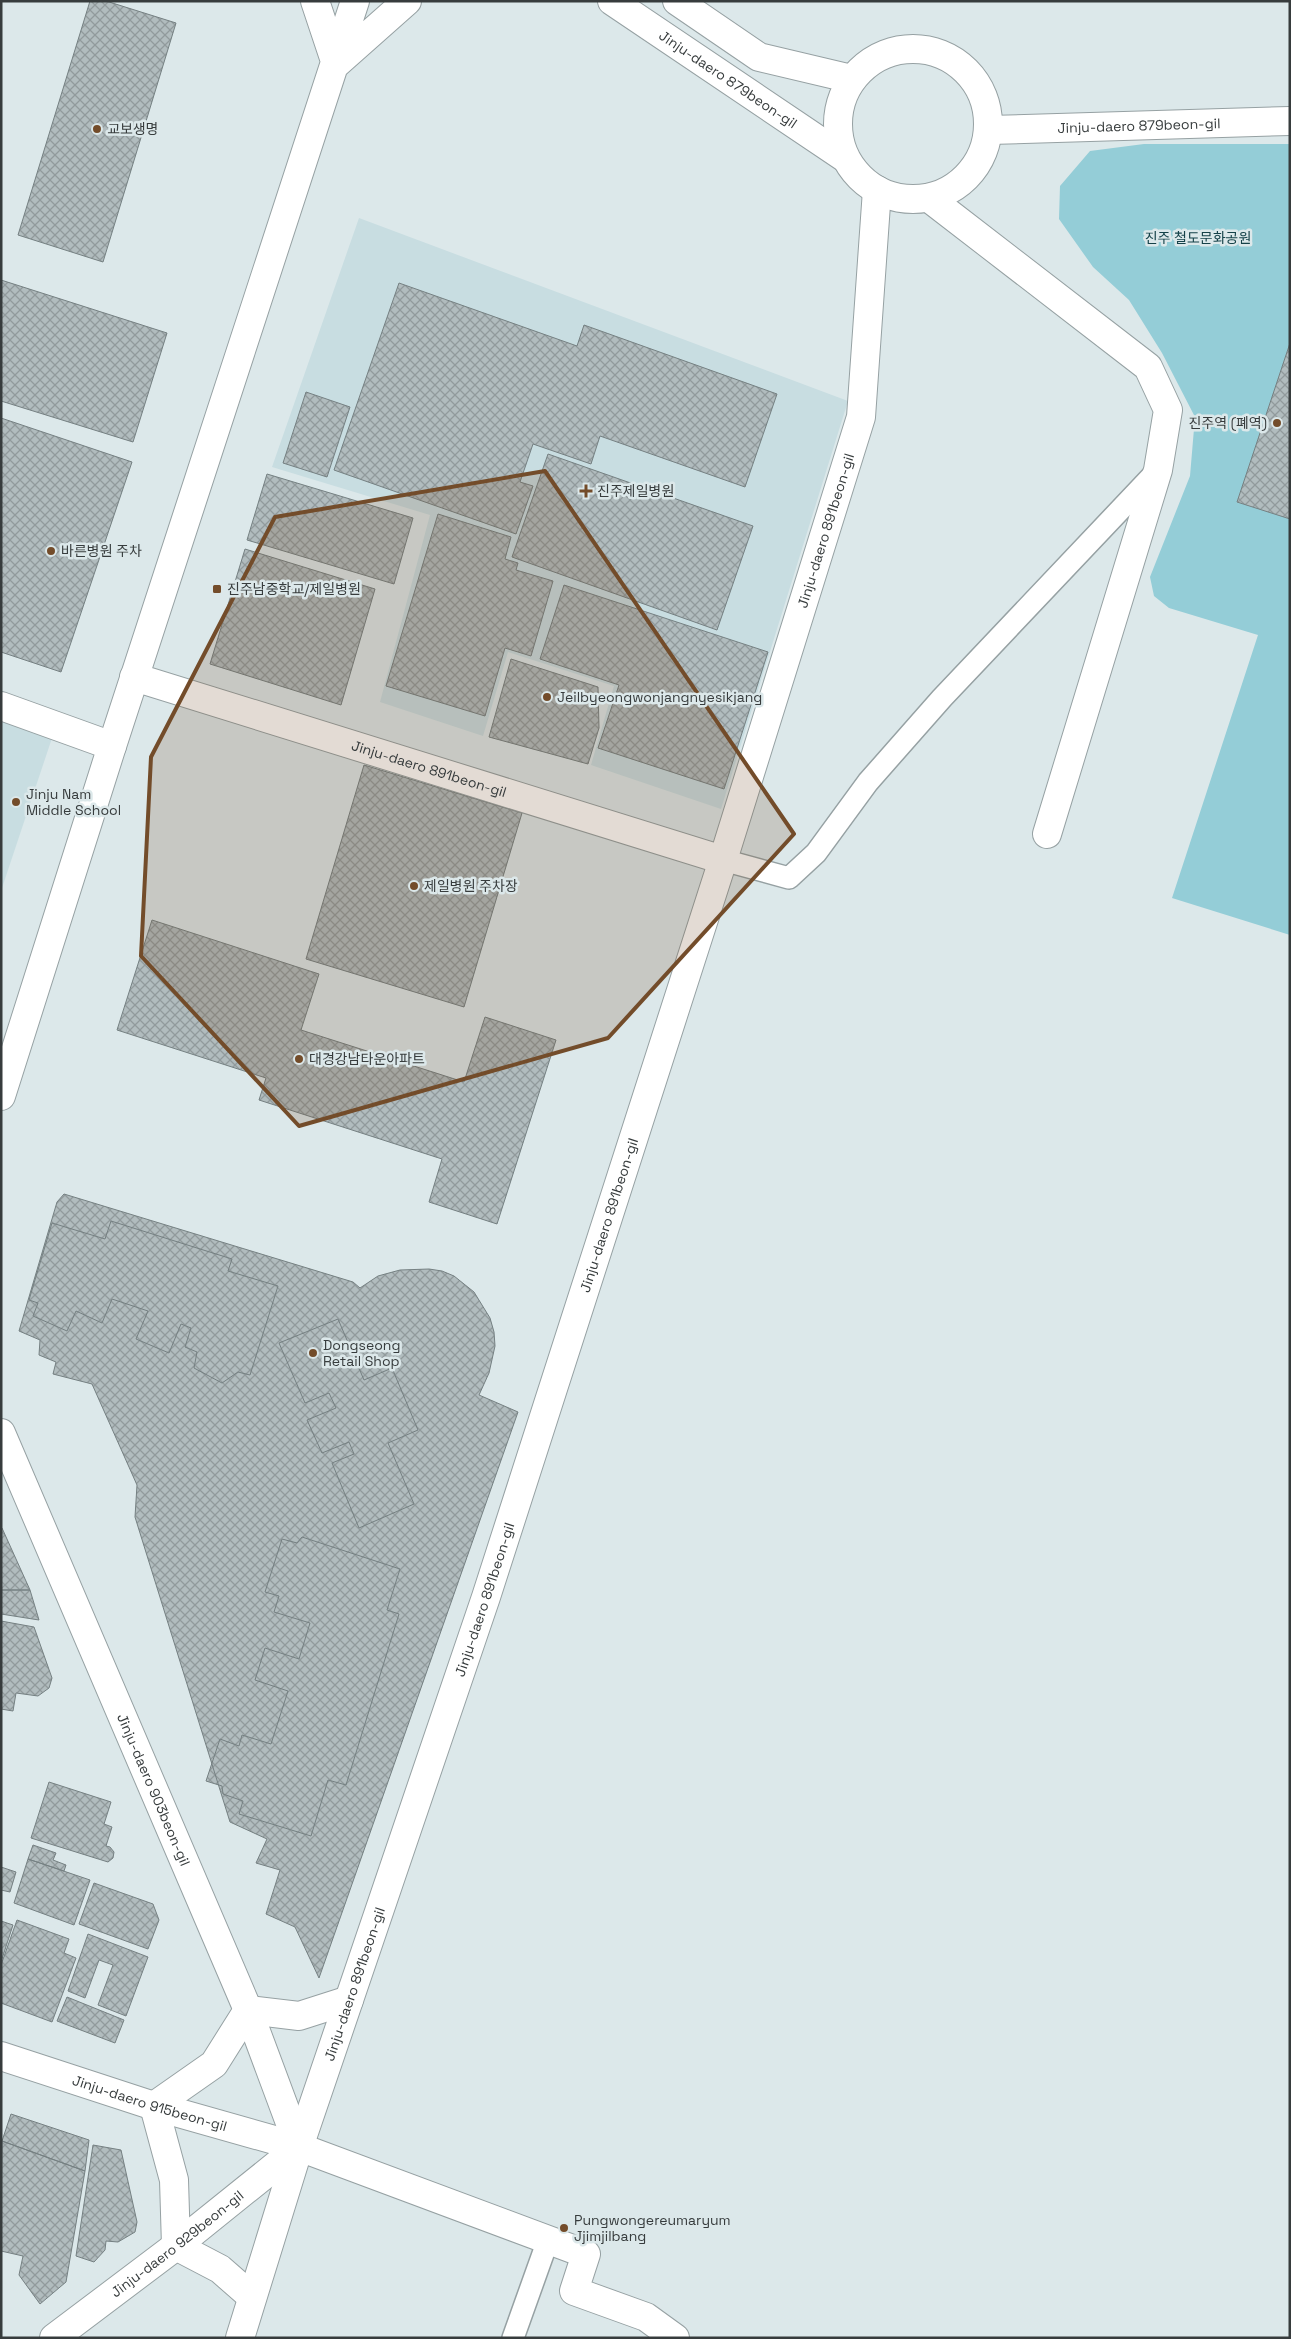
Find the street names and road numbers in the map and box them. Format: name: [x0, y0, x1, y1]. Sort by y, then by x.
street label: Jinju-daero 879beon-gil: [655, 26, 801, 132]
street label: Jinju-daero 879beon-gil: [1057, 114, 1221, 137]
street label: Jinju-daero 891beon-gil: [793, 451, 858, 610]
street label: Jinju-daero 891beon-gil: [349, 736, 509, 801]
street label: Jinju-daero 891beon-gil: [576, 1136, 642, 1295]
street label: Jinju-daero 891beon-gil: [451, 1520, 518, 1679]
street label: Jinju-daero 903beon-gil: [113, 1711, 194, 1869]
street label: Jinju-daero 891beon-gil: [320, 1905, 389, 2063]
street label: Jinju-daero 915beon-gil: [70, 2071, 229, 2135]
street label: Jinju-daero 929beon-gil: [107, 2186, 247, 2301]

